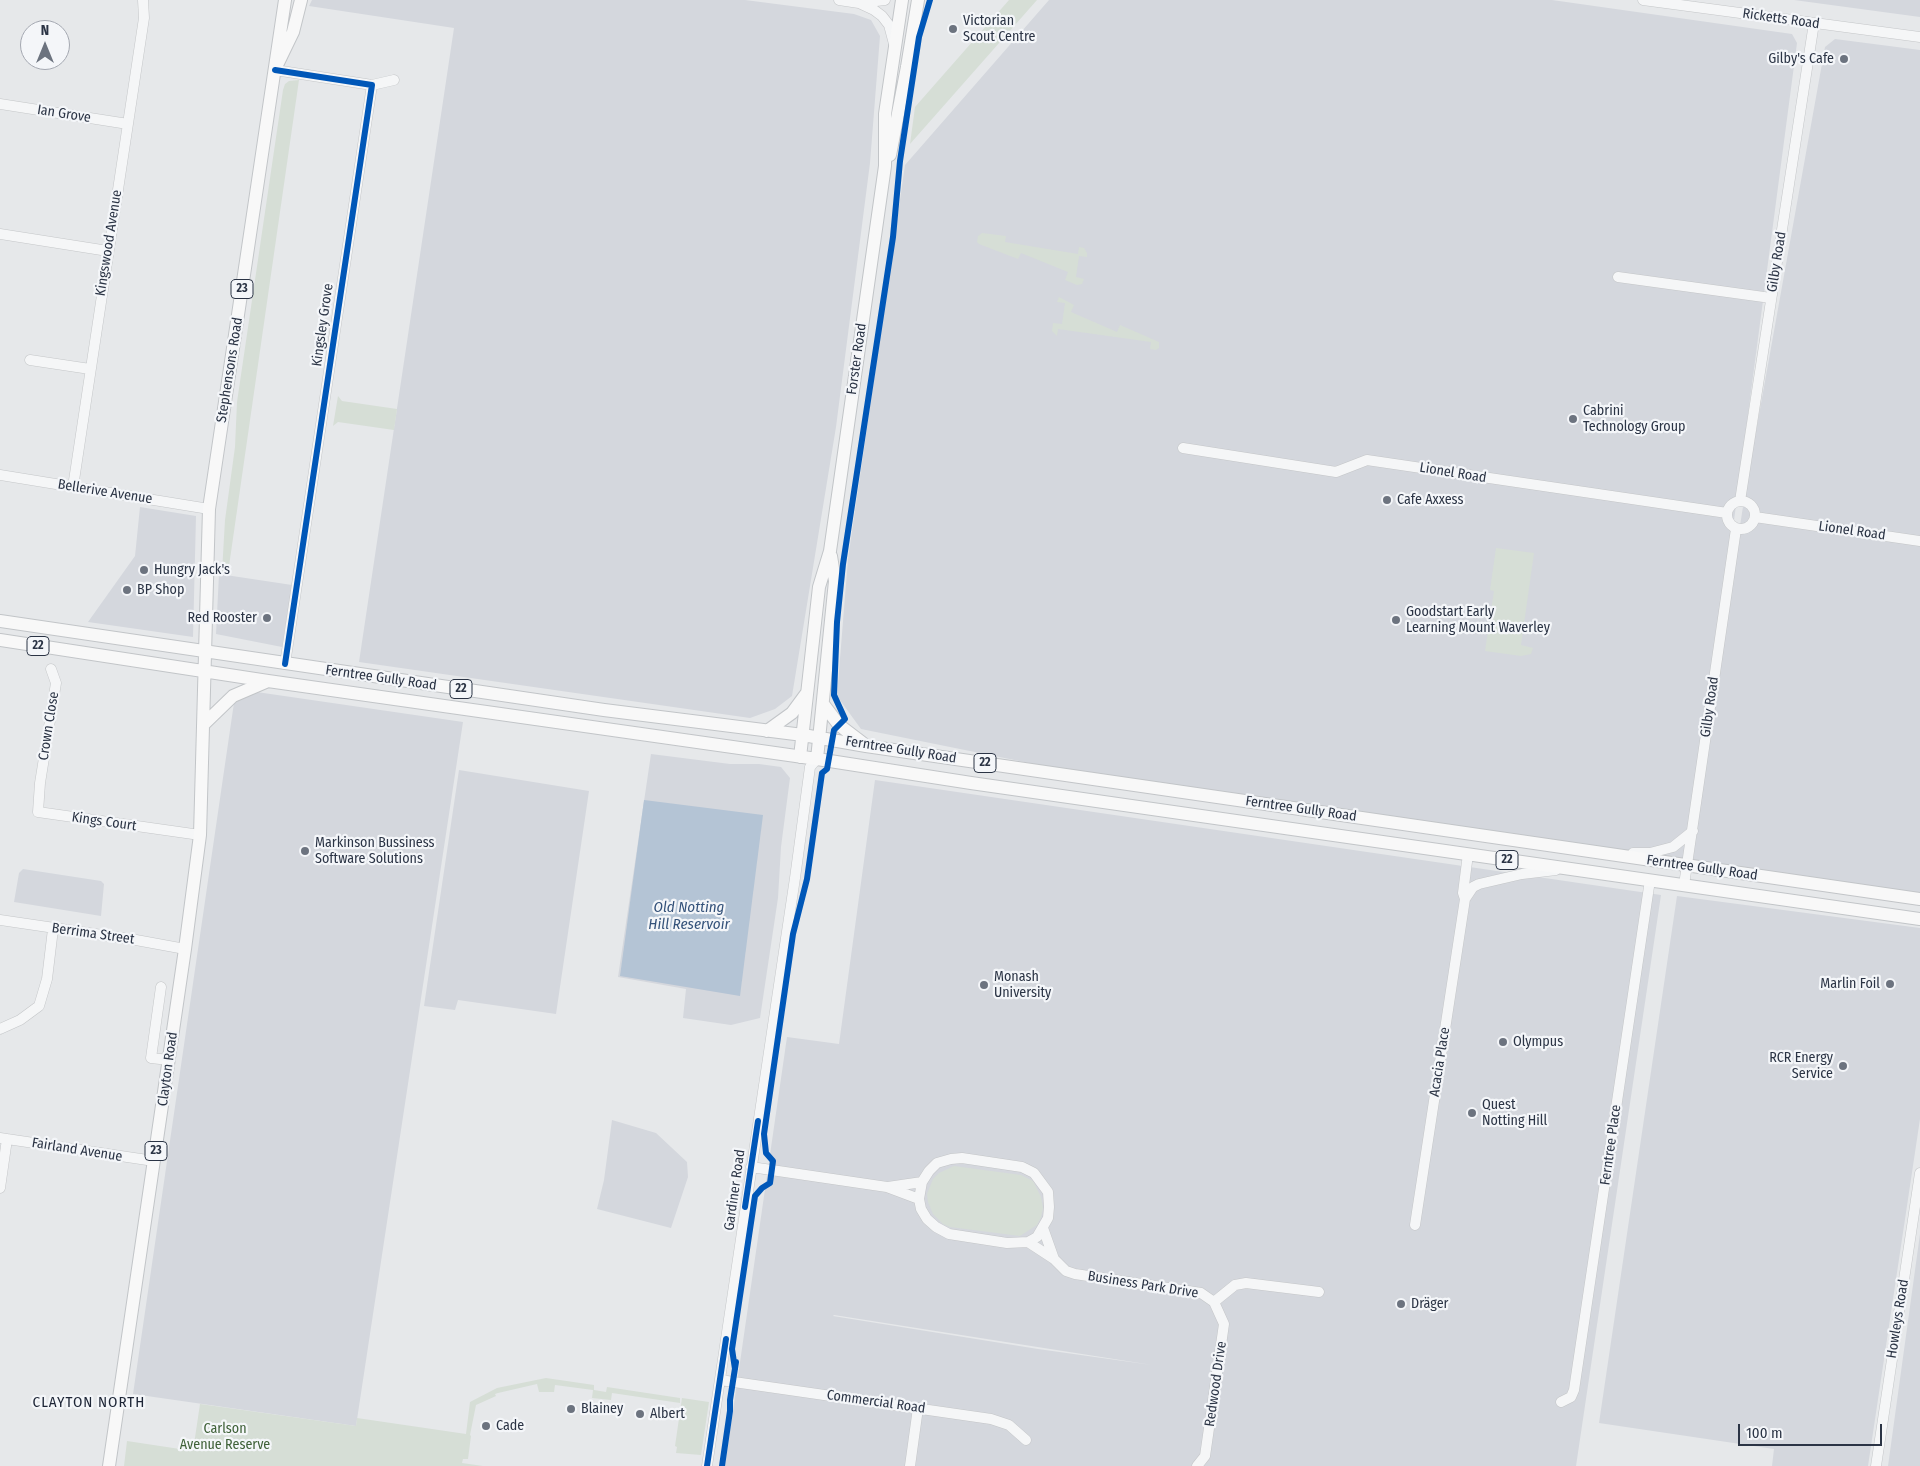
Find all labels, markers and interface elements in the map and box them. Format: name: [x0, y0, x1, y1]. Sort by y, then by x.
street label: Ricketts Road: [1741, 5, 1821, 33]
place label: Victorian Scout Centre: [963, 13, 1035, 46]
north arrow: [20, 20, 70, 70]
text: N: [41, 22, 49, 39]
marker: Victorian Scout Centre: [947, 23, 959, 35]
place label: Gilby's Cafe: [1768, 51, 1834, 67]
marker: Gilby's Cafe: [1838, 53, 1850, 65]
street label: Ian Grove: [36, 101, 92, 127]
street label: Kingswood Avenue: [92, 189, 126, 297]
street label: Gilby Road: [1764, 230, 1790, 294]
road number: 23: [231, 280, 253, 298]
street label: Kingsley Grove: [309, 282, 337, 368]
street label: Stephensons Road: [213, 316, 247, 424]
street label: Forster Road: [844, 322, 870, 396]
place label: Cabrini Technology Group: [1583, 403, 1685, 436]
marker: Cabrini Technology Group: [1567, 413, 1579, 425]
street label: Lionel Road: [1418, 459, 1488, 487]
street label: Bellerive Avenue: [56, 476, 154, 508]
place label: Cafe Axxess: [1397, 492, 1463, 508]
marker: Cafe Axxess: [1381, 494, 1393, 506]
street label: Lionel Road: [1817, 518, 1887, 544]
place label: Hungry Jack's: [154, 562, 230, 578]
marker: Hungry Jack's: [138, 564, 150, 576]
place label: BP Shop: [137, 582, 184, 598]
marker: BP Shop: [121, 584, 133, 596]
place label: Goodstart Early Learning Mount Waverley: [1406, 604, 1550, 636]
place label: Red Rooster: [188, 610, 257, 626]
marker: Red Rooster: [261, 612, 273, 624]
marker: Goodstart Early Learning Mount Waverley: [1390, 614, 1402, 626]
road number: 22: [27, 636, 49, 656]
street label: Ferntree Gully Road: [324, 662, 438, 694]
street label: Gilby Road: [1697, 676, 1723, 738]
road number: 22: [450, 680, 472, 699]
street label: Crown Close: [35, 690, 63, 762]
street label: Ferntree Gully Road: [844, 733, 958, 767]
road number: 22: [974, 754, 996, 772]
street label: Ferntree Gully Road: [1244, 793, 1358, 825]
street label: Kings Court: [71, 809, 137, 835]
place label: Markinson Bussiness Software Solutions: [315, 835, 435, 868]
marker: Markinson Bussiness Software Solutions: [299, 845, 311, 857]
road number: 22: [1496, 850, 1518, 870]
street label: Ferntree Gully Road: [1645, 852, 1759, 884]
water label: Old Notting Hill Reservoir: [648, 899, 730, 934]
street label: Berrima Street: [51, 920, 135, 948]
place label: Monash University: [994, 969, 1051, 1002]
place label: Marlin Foil: [1820, 976, 1880, 992]
marker: Marlin Foil: [1884, 978, 1896, 990]
marker: Monash University: [978, 979, 990, 991]
street label: Acacia Place: [1426, 1026, 1454, 1098]
street label: Clayton Road: [154, 1031, 182, 1107]
place label: Olympus: [1513, 1034, 1563, 1050]
marker: Olympus: [1497, 1036, 1509, 1048]
place label: RCR Energy Service: [1769, 1050, 1833, 1082]
marker: RCR Energy Service: [1837, 1060, 1849, 1072]
place label: Quest Notting Hill: [1482, 1097, 1547, 1130]
street label: Ferntree Place: [1597, 1104, 1625, 1186]
marker: Quest Notting Hill: [1466, 1107, 1478, 1119]
street label: Fairland Avenue: [31, 1135, 123, 1165]
road number: 23: [145, 1142, 167, 1160]
street label: Gardiner Road: [721, 1148, 749, 1232]
street label: Business Park Drive: [1087, 1268, 1199, 1302]
street label: Howleys Road: [1883, 1278, 1913, 1360]
place label: Dräger: [1411, 1296, 1448, 1312]
marker: Dräger: [1395, 1298, 1407, 1310]
street label: Redwood Drive: [1202, 1340, 1230, 1428]
street label: Commercial Road: [826, 1387, 926, 1417]
district label: CLAYTON NORTH: [31, 1394, 147, 1412]
place label: Blainey: [581, 1401, 623, 1417]
marker: Blainey: [565, 1403, 577, 1415]
place label: Albert: [650, 1406, 685, 1422]
marker: Albert: [634, 1408, 646, 1420]
scale bar: [1740, 1414, 1884, 1446]
place label: Cade: [496, 1418, 524, 1434]
marker: Cade: [480, 1420, 492, 1432]
park label: Carlson Avenue Reserve: [180, 1421, 270, 1454]
text: 100 m: [1746, 1424, 1783, 1442]

